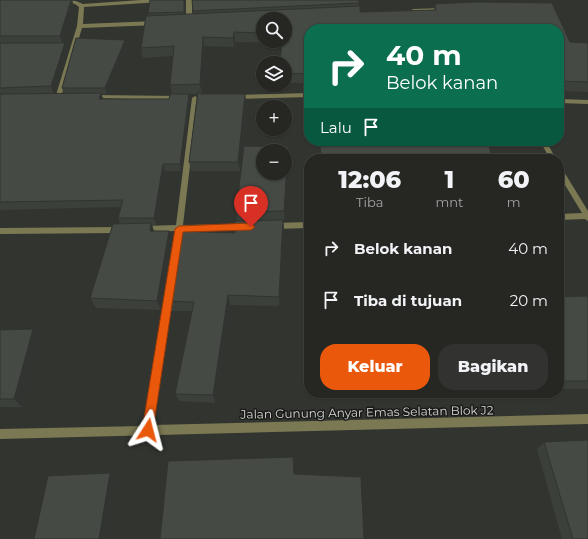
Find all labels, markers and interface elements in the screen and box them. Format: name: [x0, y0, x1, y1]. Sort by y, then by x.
map controls: [256, 12, 292, 180]
button: search: [256, 12, 292, 48]
text: 40 m: [386, 38, 462, 72]
icon: right: [320, 40, 372, 92]
button: layers: [256, 56, 292, 92]
text: Belok kanan: [386, 72, 498, 94]
button: +: [256, 100, 292, 136]
icon: arrive: [360, 116, 382, 138]
text: Lalu: [320, 118, 352, 137]
button: −: [256, 144, 292, 180]
text: 12:06: [338, 165, 401, 194]
text: 1: [445, 165, 454, 194]
text: 60: [498, 165, 530, 194]
pin: [234, 186, 268, 227]
icon: arrive: [240, 192, 262, 214]
text: Tiba: [356, 194, 383, 210]
text: mnt: [436, 194, 463, 210]
text: m: [507, 194, 521, 210]
icon: right: [320, 237, 342, 259]
text: Belok kanan: [354, 239, 452, 258]
text: 40 m: [508, 239, 548, 258]
icon: arrive: [320, 289, 342, 311]
text: Tiba di tujuan: [354, 291, 462, 310]
text: 20 m: [510, 291, 548, 310]
button: Keluar: [320, 344, 430, 390]
button: Bagikan: [438, 344, 548, 390]
street label: Jalan Gunung Anyar Emas Selatan Blok J2: [239, 402, 494, 422]
position arrow: [127, 409, 169, 451]

